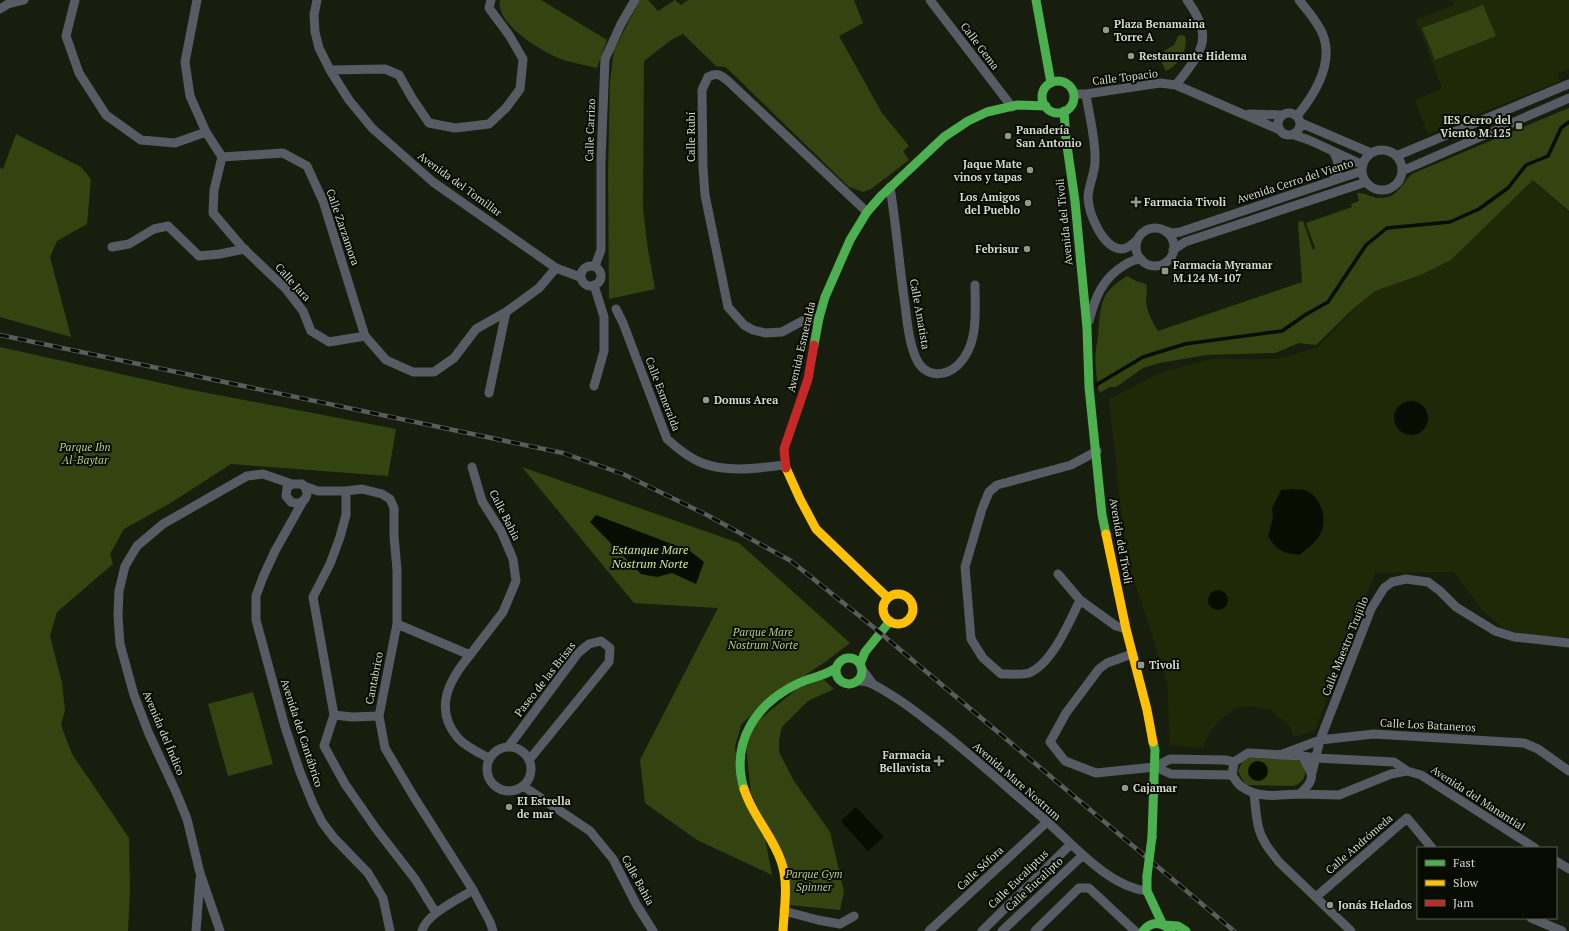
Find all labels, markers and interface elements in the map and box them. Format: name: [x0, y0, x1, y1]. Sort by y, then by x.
place label: Plaza Benamaina Torre A: [1114, 17, 1205, 44]
street label: Calle Gema: [958, 20, 1003, 73]
marker: Plaza Benamaina Torre A: [1101, 25, 1111, 35]
place label: Restaurante Hidema: [1139, 49, 1247, 63]
marker: Restaurante Hidema: [1126, 51, 1136, 61]
street label: Calle Topacio: [1091, 66, 1159, 88]
street label: Calle Carrizo: [582, 98, 598, 162]
street label: Calle Rubí: [684, 111, 698, 162]
place label: IES Cerro del Viento M.125: [1440, 113, 1511, 140]
marker: IES Cerro del Viento M.125: [1514, 121, 1524, 131]
place label: Panadería San Antonio: [1016, 123, 1082, 150]
marker: Panadería San Antonio: [1003, 131, 1013, 141]
street label: Avenida del Tomillar: [415, 149, 506, 220]
street label: Avenida Cerro del Viento: [1235, 156, 1355, 206]
place label: Jaque Mate vinos y tapas: [953, 157, 1022, 184]
marker: Jaque Mate vinos y tapas: [1025, 165, 1035, 175]
street label: Avenida del Tívoli: [1052, 178, 1076, 266]
street label: Calle Zarzamora: [323, 187, 363, 268]
place label: Los Amigos del Pueblo: [960, 190, 1020, 217]
place label: Farmacia Tivoli: [1144, 195, 1226, 209]
marker: Farmacia Tivoli: [1131, 197, 1141, 207]
marker: Los Amigos del Pueblo: [1023, 198, 1033, 208]
place label: Febrisur: [975, 242, 1019, 256]
marker: Febrisur: [1022, 244, 1032, 254]
place label: Farmacia Myramar M.124 M-107: [1173, 258, 1273, 285]
street label: Calle Jara: [272, 260, 314, 304]
marker: Farmacia Myramar M.124 M-107: [1160, 266, 1170, 276]
street label: Calle Amatista: [907, 278, 933, 351]
street label: Avenida Esmeralda: [784, 300, 818, 394]
street label: Calle Esmeralda: [642, 355, 684, 434]
place label: Domus Area: [714, 393, 778, 407]
marker: Domus Area: [701, 395, 711, 405]
park label: Parque Ibn Al-Baytar: [58, 440, 111, 467]
street label: Calle Bahia: [486, 487, 524, 543]
street label: Avenida del Tívoli: [1107, 497, 1135, 585]
water label: Estanque Mare Nostrum Norte: [611, 542, 689, 571]
street label: Calle Maestro Trujillo: [1319, 594, 1371, 698]
park label: Parque Mare Nostrum Norte: [727, 625, 798, 652]
street label: Paseo de las Brisas: [511, 639, 579, 719]
street label: Cantabrico: [362, 650, 386, 706]
place label: Tivoli: [1149, 658, 1180, 672]
marker: Tivoli: [1136, 660, 1146, 670]
street label: Avenida del Cantábrico: [278, 677, 326, 789]
street label: Avenida del Índico: [140, 689, 188, 777]
street label: Calle Los Bataneros: [1380, 715, 1477, 735]
street label: Avenida Mare Nostrum: [970, 739, 1064, 823]
place label: Farmacia Bellavista: [879, 748, 931, 775]
marker: Farmacia Bellavista: [934, 756, 944, 766]
street label: Avenida del Manantial: [1428, 762, 1528, 834]
place label: Cajamar: [1133, 781, 1177, 795]
marker: Cajamar: [1120, 783, 1130, 793]
place label: EI Estrella de mar: [517, 794, 571, 821]
marker: EI Estrella de mar: [504, 802, 514, 812]
street label: Calle Andrómeda: [1323, 811, 1396, 877]
street label: Calle Sófora: [954, 843, 1007, 893]
street label: Calle Eucaliptus: [985, 846, 1051, 911]
legend: [1417, 847, 1557, 919]
street label: Calle Bahia: [619, 852, 658, 908]
street label: Calle Eucalipto: [1002, 854, 1066, 914]
text: Fast: [1453, 855, 1476, 870]
park label: Parque Gym Spinner: [785, 867, 843, 894]
text: Slow: [1453, 875, 1479, 890]
text: Jam: [1453, 895, 1474, 910]
place label: Jonás Helados: [1338, 898, 1412, 912]
marker: Jonás Helados: [1325, 900, 1335, 910]

